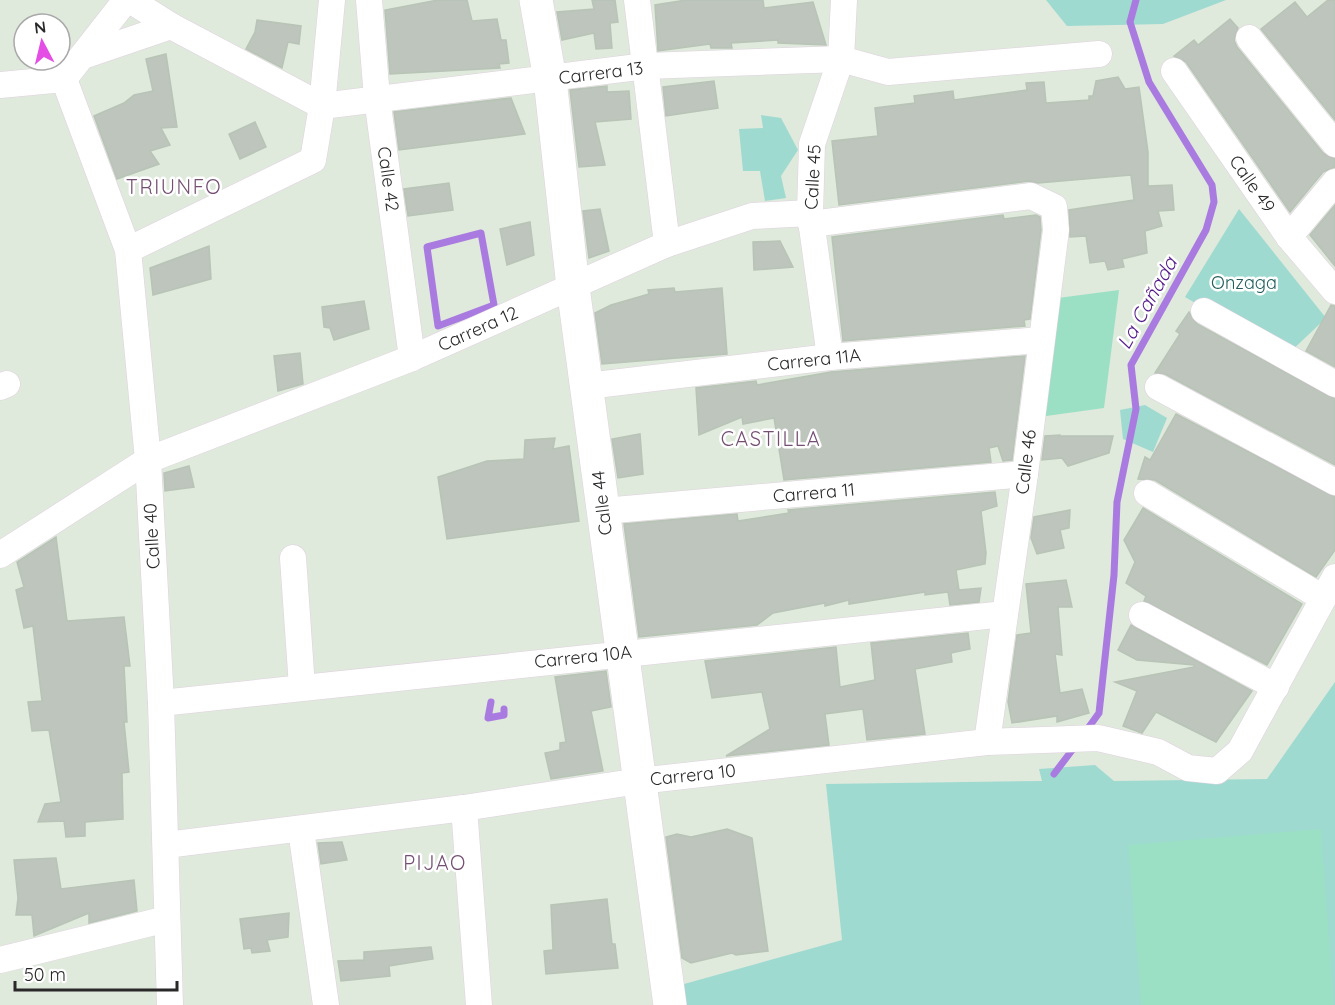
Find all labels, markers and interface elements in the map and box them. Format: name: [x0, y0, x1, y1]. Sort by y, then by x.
north arrow: [12, 12, 72, 72]
text: N: [33, 16, 47, 38]
street label: Carrera 13: [557, 56, 644, 89]
street label: Calle 45: [799, 144, 826, 210]
street label: Calle 42: [373, 145, 404, 213]
street label: Calle 49: [1224, 150, 1280, 217]
district label: TRIUNFO: [126, 174, 222, 199]
water label: La Cañada: [1111, 251, 1183, 353]
park label: Onzaga: [1211, 271, 1277, 294]
street label: Carrera 12: [434, 301, 522, 356]
street label: Carrera 11A: [766, 343, 862, 376]
district label: CASTILLA: [721, 426, 821, 451]
street label: Calle 46: [1010, 428, 1041, 496]
street label: Calle 44: [586, 469, 617, 537]
street label: Carrera 11: [772, 477, 856, 508]
street label: Calle 40: [138, 502, 165, 570]
street label: Carrera 10A: [533, 640, 633, 673]
street label: Carrera 10: [649, 759, 737, 790]
district label: PIJAO: [403, 850, 467, 875]
scale bar: [15, 954, 177, 992]
text: 50 m: [24, 963, 66, 986]

